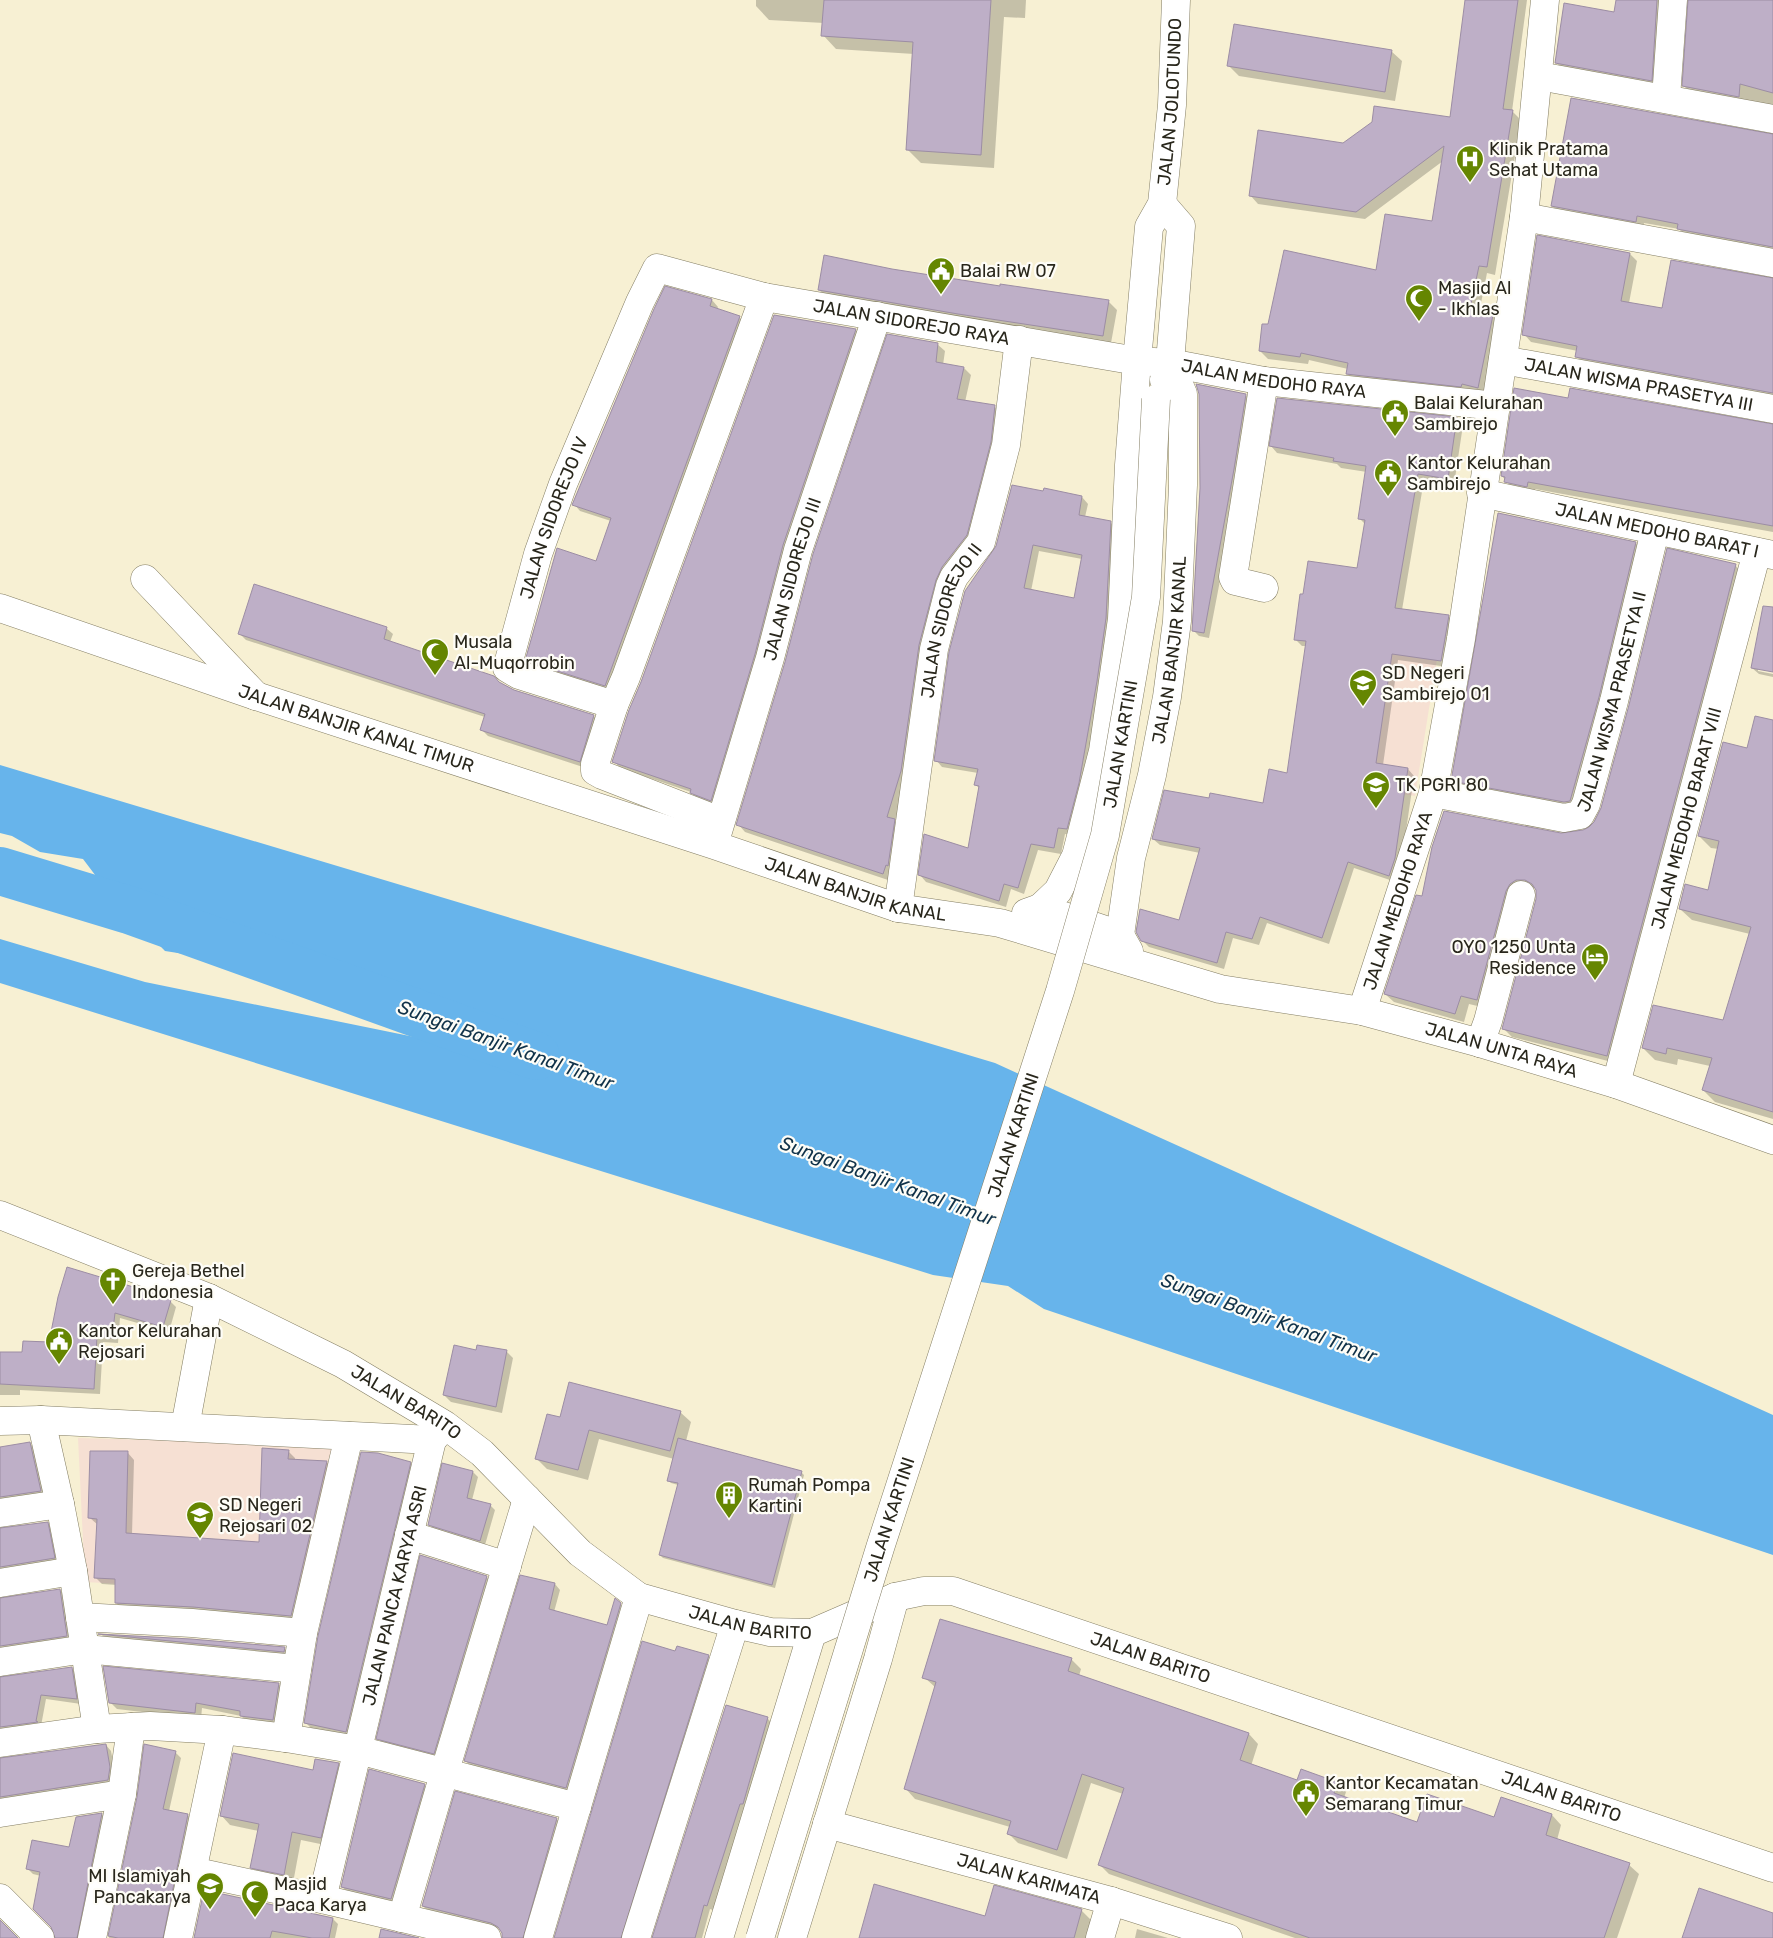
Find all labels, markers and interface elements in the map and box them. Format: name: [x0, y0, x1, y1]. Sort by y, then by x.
street label: JALAN JOLOTUNDO: [1153, 17, 1186, 187]
place label: Klinik Pratama Sehat Utama: [1489, 138, 1608, 181]
hospital icon: Klinik Pratama Sehat Utama: [1455, 144, 1485, 183]
public building icon: Balai RW 07: [926, 256, 956, 295]
place label: Balai RW 07: [960, 260, 1056, 282]
place label: Masjid Al - Ikhlas: [1438, 277, 1511, 320]
mosque icon: Masjid Al - Ikhlas: [1404, 283, 1434, 322]
street label: JALAN SIDOREJO RAYA: [812, 295, 1011, 350]
street label: JALAN WISMA PRASETYA III: [1523, 353, 1755, 416]
street label: JALAN MEDOHO RAYA: [1179, 354, 1367, 403]
place label: Balai Kelurahan Sambirejo: [1414, 392, 1543, 435]
public building icon: Balai Kelurahan Sambirejo: [1380, 398, 1410, 437]
street label: JALAN SIDOREJO IV: [515, 433, 593, 601]
place label: Kantor Kelurahan Sambirejo: [1407, 452, 1551, 495]
public building icon: Kantor Kelurahan Sambirejo: [1373, 458, 1403, 497]
street label: JALAN SIDOREJO III: [759, 495, 826, 663]
street label: JALAN MEDOHO BARAT I: [1553, 498, 1761, 563]
street label: JALAN SIDOREJO II: [916, 539, 987, 699]
street label: JALAN BANJIR KANAL: [1147, 556, 1191, 746]
street label: JALAN WISMA PRASETYA II: [1573, 589, 1651, 816]
place label: Musala Al-Muqorrobin: [454, 631, 575, 674]
mosque icon: Musala Al-Muqorrobin: [420, 637, 450, 676]
place label: SD Negeri Sambirejo 01: [1382, 662, 1489, 705]
school or university icon: SD Negeri Sambirejo 01: [1348, 668, 1378, 707]
street label: JALAN KARTINI: [1099, 678, 1143, 810]
street label: JALAN BANJIR KANAL TIMUR: [235, 680, 477, 777]
street label: JALAN MEDOHO BARAT VIII: [1647, 705, 1726, 931]
school or university icon: TK PGRI 80: [1361, 770, 1391, 809]
place label: TK PGRI 80: [1395, 774, 1488, 796]
street label: JALAN MEDOHO RAYA: [1359, 809, 1437, 993]
street label: JALAN BANJIR KANAL: [762, 852, 948, 926]
place label: OYO 1250 Unta Residence: [1451, 936, 1576, 979]
hotel icon: OYO 1250 Unta Residence: [1580, 942, 1610, 981]
water label: Sungai Banjir Kanal Timur: [395, 995, 618, 1095]
street label: JALAN UNTA RAYA: [1423, 1018, 1580, 1083]
street label: JALAN KARTINI: [983, 1070, 1044, 1200]
water label: Sungai Banjir Kanal Timur: [777, 1131, 1000, 1231]
place label: Gereja Bethel Indonesia: [132, 1260, 245, 1303]
church icon: Gereja Bethel Indonesia: [98, 1266, 128, 1305]
water label: Sungai Banjir Kanal Timur: [1158, 1268, 1381, 1368]
place label: Kantor Kelurahan Rejosari: [78, 1320, 222, 1363]
public building icon: Kantor Kelurahan Rejosari: [44, 1326, 74, 1365]
street label: JALAN BARITO: [347, 1360, 466, 1444]
street label: JALAN KARTINI: [859, 1454, 920, 1585]
place label: Rumah Pompa Kartini: [748, 1474, 870, 1517]
building icon: Rumah Pompa Kartini: [714, 1480, 744, 1519]
street label: JALAN PANCA KARYA ASRI: [358, 1483, 432, 1708]
place label: SD Negeri Rejosari 02: [219, 1494, 312, 1537]
school or university icon: SD Negeri Rejosari 02: [185, 1500, 215, 1539]
street label: JALAN BARITO: [686, 1601, 812, 1644]
street label: JALAN BARITO: [1087, 1627, 1213, 1688]
street label: JALAN BARITO: [1498, 1766, 1624, 1827]
place label: Kantor Kecamatan Semarang Timur: [1325, 1772, 1479, 1815]
public building icon: Kantor Kecamatan Semarang Timur: [1291, 1778, 1321, 1817]
street label: JALAN KARIMATA: [954, 1849, 1103, 1909]
place label: MI Islamiyah Pancakarya: [88, 1865, 191, 1908]
school or university icon: MI Islamiyah Pancakarya: [195, 1871, 225, 1910]
place label: Masjid Paca Karya: [274, 1873, 367, 1916]
mosque icon: Masjid Paca Karya: [240, 1879, 270, 1918]

